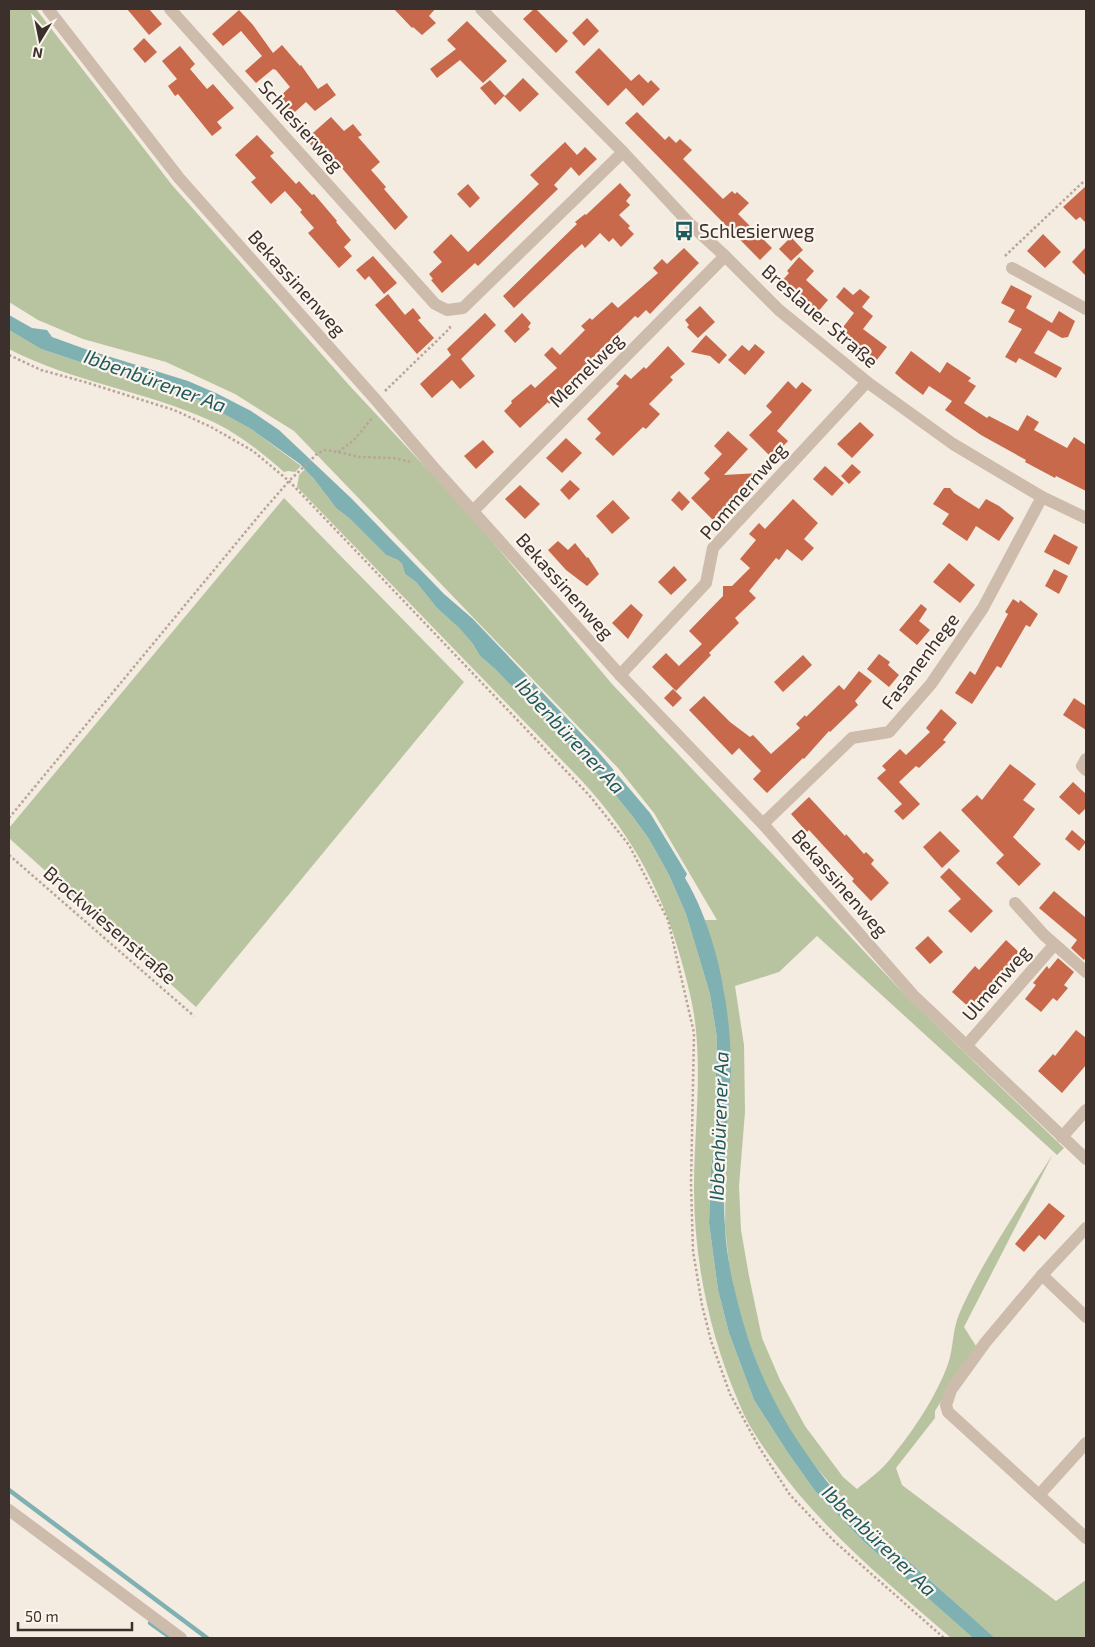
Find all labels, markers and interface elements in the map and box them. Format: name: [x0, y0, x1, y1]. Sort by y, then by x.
north arrow: [15, 15, 65, 65]
text: N: [31, 44, 44, 63]
street label: Schlesierweg: [254, 75, 349, 177]
place label: Schlesierweg: [699, 219, 815, 242]
bus stop icon: Schlesierweg: [673, 220, 695, 242]
street label: Bekassinenweg: [244, 225, 351, 341]
street label: Breslauer Straße: [758, 259, 883, 372]
street label: Memelweg: [544, 327, 628, 412]
water label: Ibbenbürener Aa: [81, 343, 230, 417]
street label: Pommernweg: [694, 437, 791, 544]
street label: Bekassinenweg: [512, 528, 619, 644]
street label: Fasanenhege: [876, 608, 963, 713]
water label: Ibbenbürener Aa: [511, 672, 630, 798]
street label: Bekassinenweg: [787, 824, 894, 941]
street label: Brockwiesenstraße: [39, 861, 181, 989]
street label: Ulmenweg: [957, 940, 1035, 1025]
water label: Ibbenbürener Aa: [703, 1051, 733, 1201]
water label: Ibbenbürener Aa: [818, 1480, 942, 1601]
scale bar: [18, 1600, 131, 1632]
text: 50 m: [25, 1607, 59, 1625]

